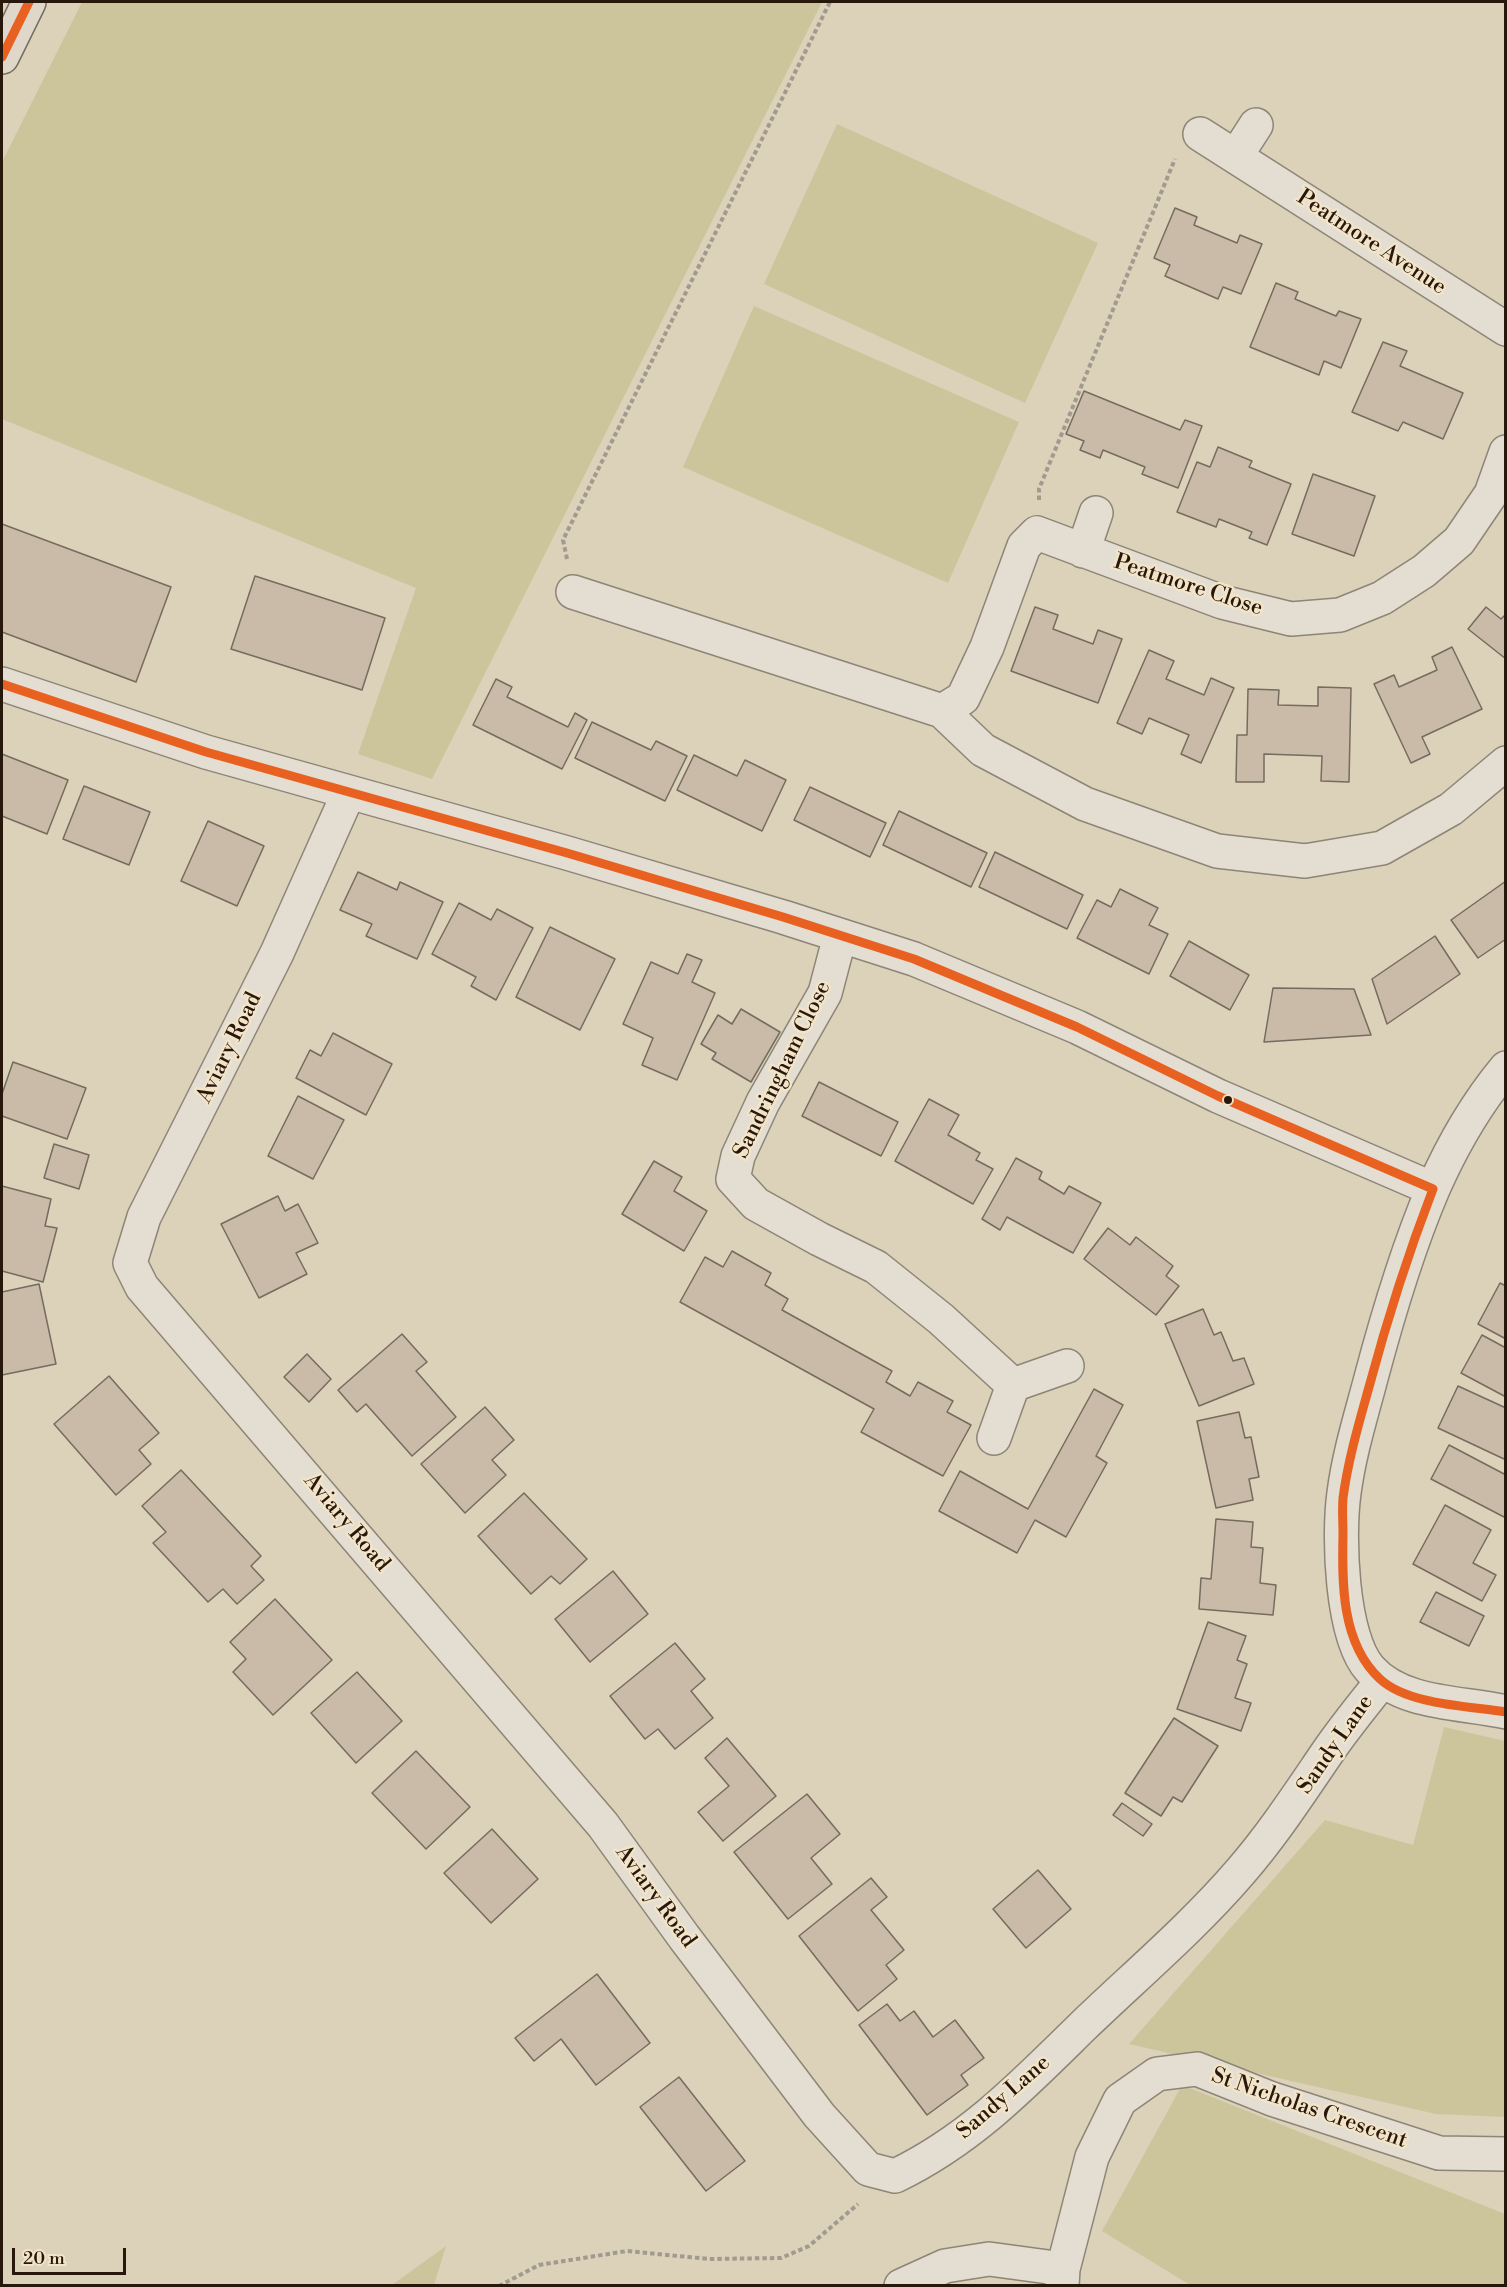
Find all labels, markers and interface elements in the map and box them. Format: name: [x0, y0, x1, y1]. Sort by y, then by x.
street label: Peatmore Avenue: [1291, 185, 1451, 301]
street label: Peatmore Close: [1110, 549, 1266, 623]
street label: Sandringham Close: [729, 977, 837, 1163]
street label: Aviary Road: [192, 988, 268, 1108]
unlabelled marker: [1222, 1094, 1234, 1106]
street label: Aviary Road: [297, 1469, 395, 1577]
street label: Sandy Lane: [1292, 1690, 1380, 1800]
street label: Aviary Road: [609, 1841, 701, 1953]
street label: Sandy Lane: [952, 2050, 1056, 2146]
street label: St Nicholas Crescent: [1208, 2063, 1410, 2155]
scale bar: [15, 2236, 129, 2274]
text: 20 m: [23, 2247, 65, 2270]

